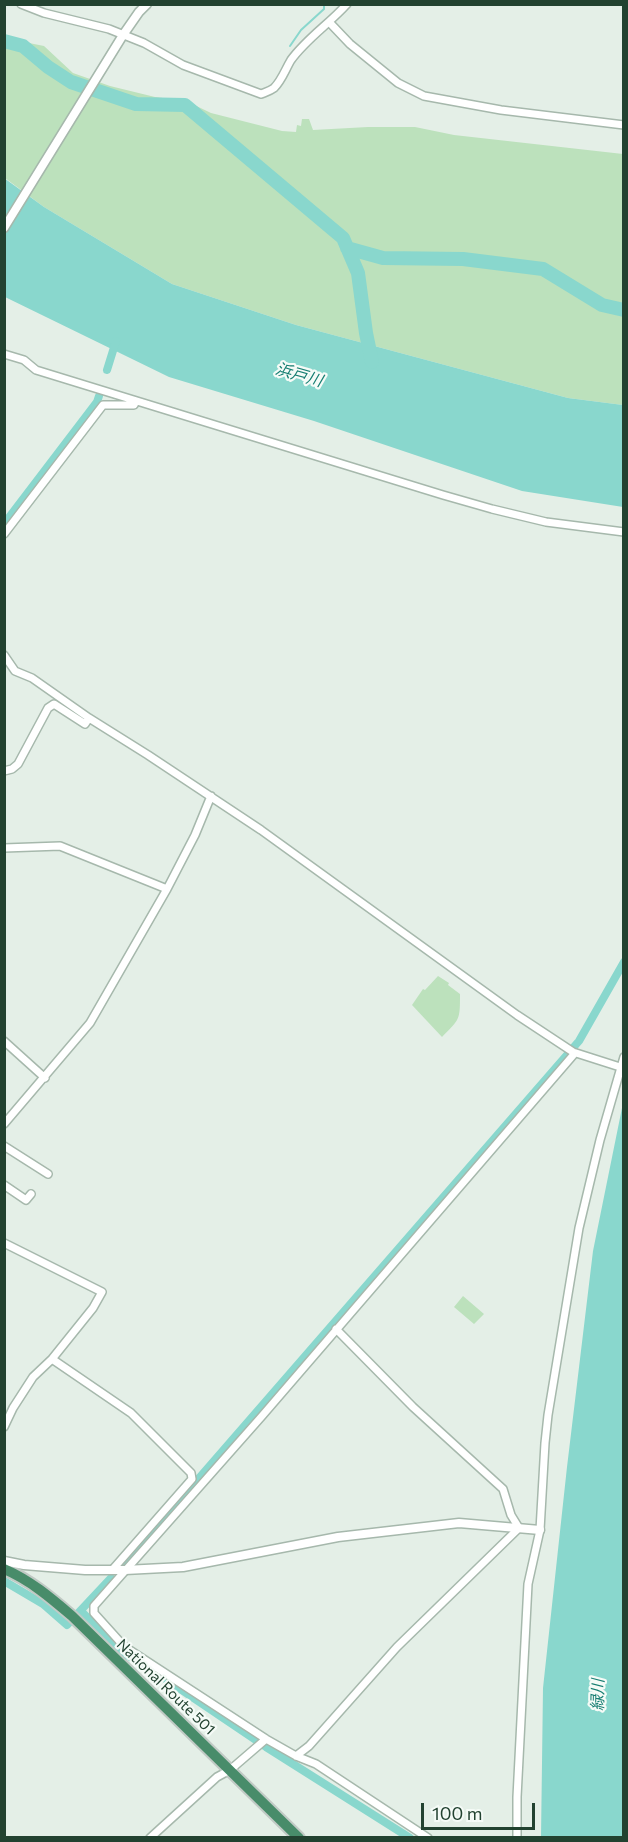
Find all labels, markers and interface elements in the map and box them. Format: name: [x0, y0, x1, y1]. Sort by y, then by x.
water label: 浜戸川: [273, 359, 325, 391]
street label: National Route 501: [113, 1635, 219, 1739]
water label: 緑川: [588, 1679, 608, 1711]
scale bar: [424, 1791, 538, 1829]
text: 100 m: [432, 1802, 482, 1824]

